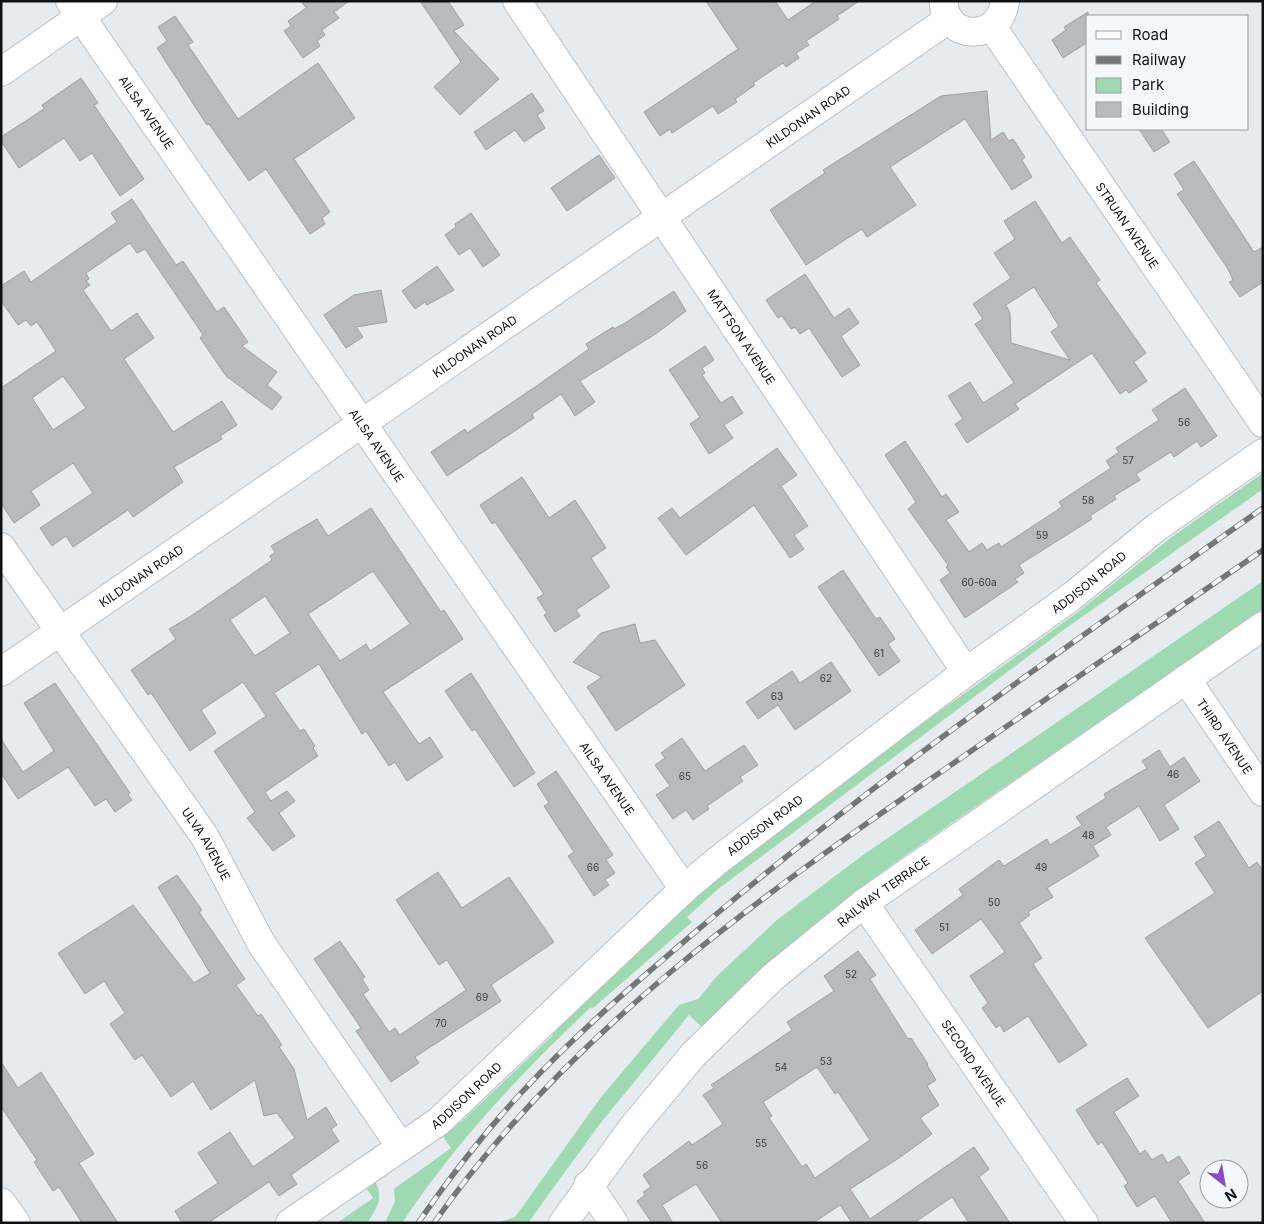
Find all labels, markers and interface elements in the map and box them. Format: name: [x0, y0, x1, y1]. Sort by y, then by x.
legend: [1086, 15, 1249, 130]
text: Road: [1132, 25, 1168, 44]
text: Railway: [1132, 50, 1187, 69]
street label: AILSA AVENUE: [116, 72, 177, 152]
text: Park: [1132, 75, 1165, 94]
street label: KILDONAN ROAD: [763, 82, 853, 150]
text: Building: [1132, 100, 1189, 119]
street label: STRUAN AVENUE: [1093, 179, 1162, 271]
street label: MATTSON AVENUE: [705, 286, 779, 387]
street label: KILDONAN ROAD: [429, 312, 520, 380]
street label: AILSA AVENUE: [347, 406, 408, 485]
house number: 56: [1178, 416, 1190, 428]
house number: 57: [1122, 454, 1134, 466]
house number: 58: [1082, 494, 1094, 506]
house number: 59: [1036, 529, 1048, 541]
street label: KILDONAN ROAD: [96, 541, 186, 610]
street label: ADDISON ROAD: [1048, 548, 1129, 616]
house number: 60-60a: [961, 576, 997, 588]
house number: 61: [874, 647, 884, 659]
house number: 62: [820, 672, 832, 684]
house number: 63: [771, 690, 783, 702]
street label: THIRD AVENUE: [1194, 695, 1256, 777]
street label: AILSA AVENUE: [577, 739, 638, 818]
house number: 46: [1167, 768, 1179, 780]
house number: 65: [679, 770, 691, 782]
street label: ADDISON ROAD: [724, 791, 806, 859]
street label: ULVA AVENUE: [179, 804, 234, 883]
house number: 48: [1082, 829, 1094, 841]
street label: RAILWAY TERRACE: [834, 853, 932, 929]
house number: 66: [587, 861, 599, 873]
house number: 49: [1035, 861, 1047, 873]
house number: 50: [988, 896, 1000, 908]
house number: 51: [939, 921, 949, 933]
house number: 52: [845, 968, 857, 980]
house number: 69: [476, 991, 488, 1003]
house number: 70: [435, 1017, 447, 1029]
street label: SECOND AVENUE: [939, 1017, 1009, 1109]
house number: 53: [820, 1055, 832, 1067]
street label: ADDISON ROAD: [428, 1058, 505, 1132]
house number: 54: [775, 1061, 787, 1073]
house number: 55: [755, 1137, 767, 1149]
house number: 56: [696, 1159, 708, 1171]
north arrow: [1199, 1159, 1249, 1209]
text: N: [1222, 1186, 1240, 1206]

